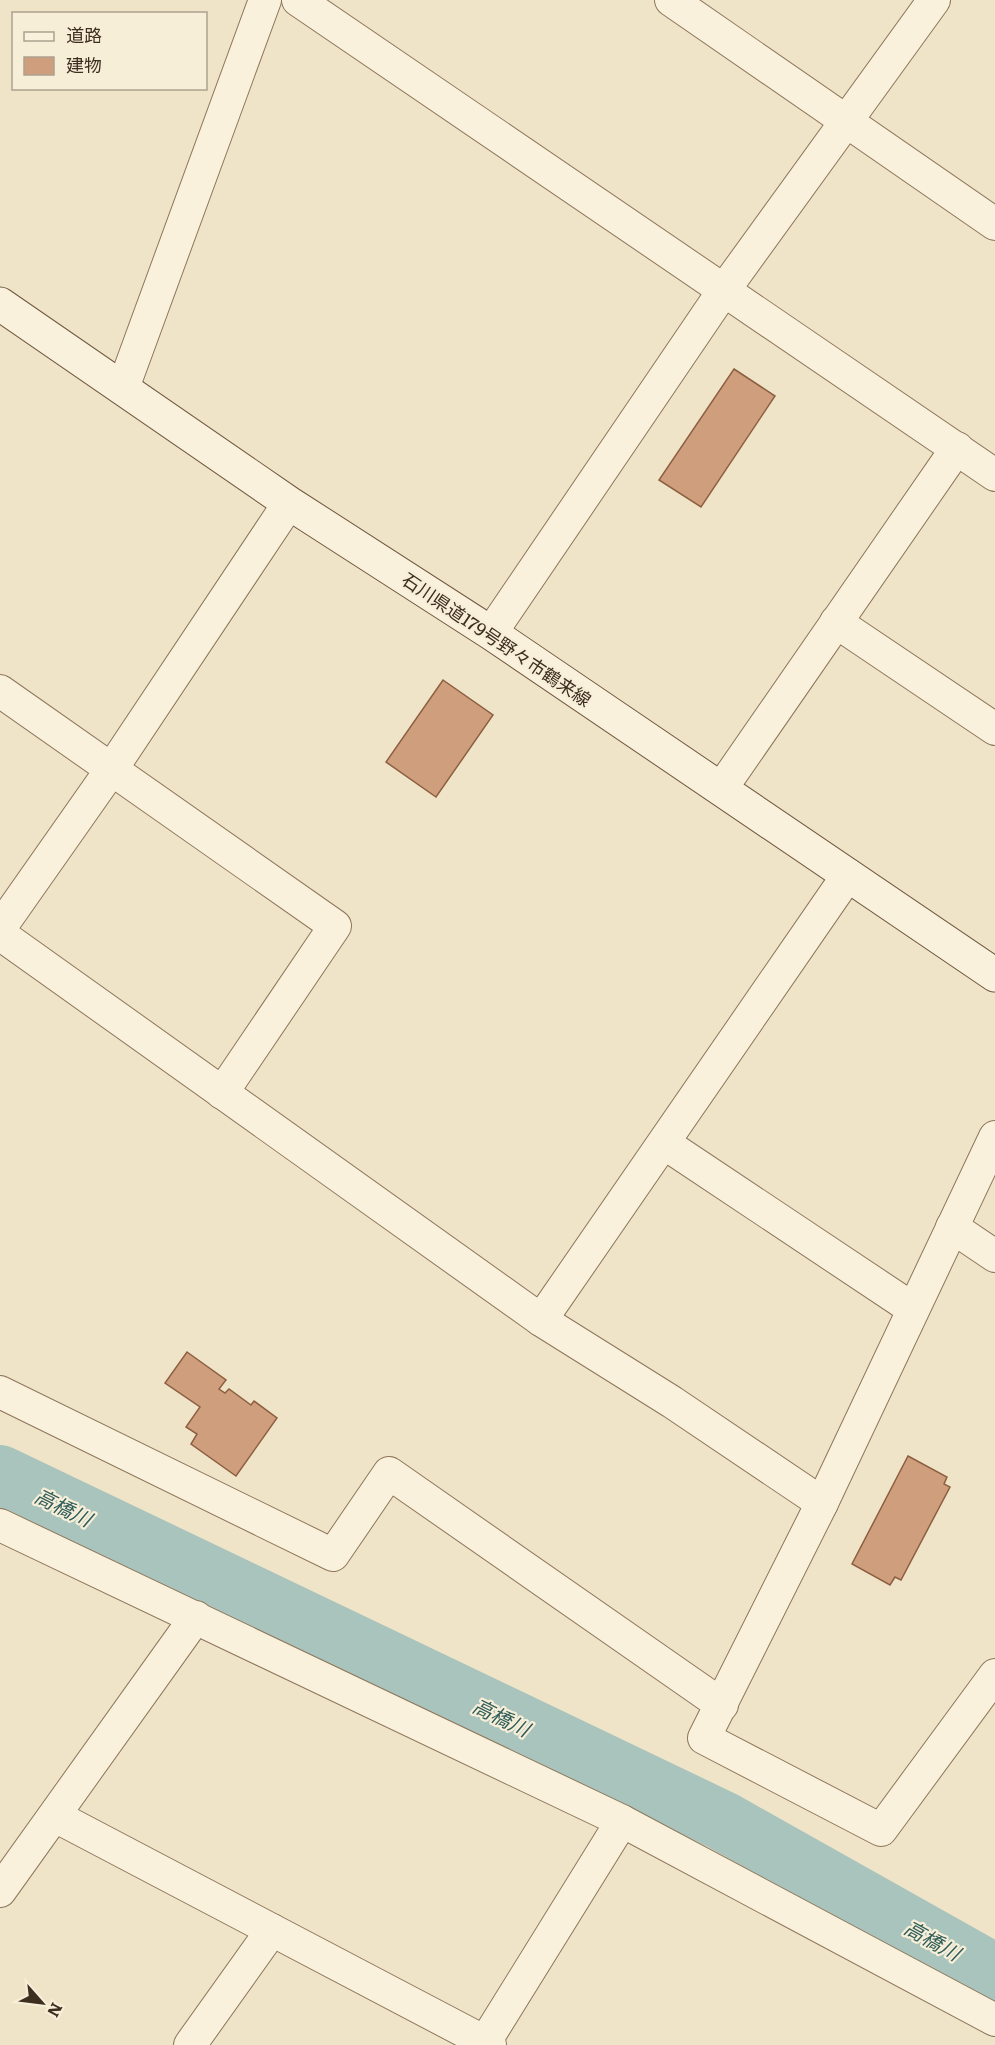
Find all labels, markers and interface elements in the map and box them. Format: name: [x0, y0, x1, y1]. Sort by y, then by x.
legend: [12, 12, 207, 90]
text: 道路: [66, 21, 102, 48]
text: 建物: [66, 51, 102, 78]
street label: 石川県道179号野々市鶴来線: [397, 565, 597, 713]
water label: 高橋川: [30, 1479, 99, 1534]
water label: 高橋川: [468, 1689, 537, 1744]
water label: 高橋川: [899, 1911, 968, 1968]
north arrow: [12, 1973, 72, 2033]
text: N: [42, 1999, 70, 2022]

